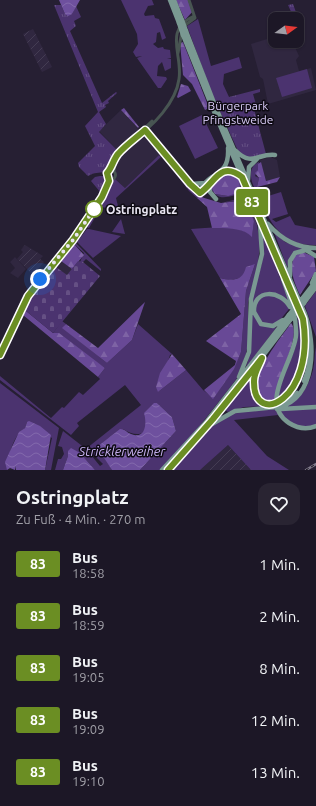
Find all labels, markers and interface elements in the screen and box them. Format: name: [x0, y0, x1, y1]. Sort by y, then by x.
north arrow: [268, 12, 304, 48]
map controls: [268, 12, 304, 48]
park label: Bürgerpark Pfingstweide: [203, 99, 273, 126]
line badge: 83: [234, 189, 270, 215]
text: 83: [244, 194, 260, 210]
marker: Ostringplatz: [85, 200, 103, 218]
place label: Ostringplatz: [106, 203, 177, 216]
your location: [30, 269, 50, 289]
water label: Stricklerweiher: [78, 444, 166, 458]
button: heart: [258, 483, 300, 525]
text: Ostringplatz: [16, 486, 129, 508]
text: Zu Fuß · 4 Min. · 270 m: [16, 512, 145, 526]
text: Bus: [72, 549, 98, 566]
text: 83: [30, 556, 46, 572]
text: 1 Min.: [259, 556, 300, 573]
text: 18:58: [72, 566, 105, 580]
text: Bus: [72, 601, 98, 618]
text: 83: [30, 608, 46, 624]
text: 2 Min.: [259, 608, 300, 625]
text: 18:59: [72, 618, 105, 632]
text: Bus: [72, 653, 98, 670]
text: 83: [30, 660, 46, 676]
text: 8 Min.: [259, 660, 300, 677]
text: 19:05: [72, 670, 105, 684]
text: Bus: [72, 705, 98, 722]
text: 83: [30, 712, 46, 728]
text: 12 Min.: [251, 712, 300, 729]
text: 19:09: [72, 722, 105, 736]
text: Bus: [72, 757, 98, 774]
text: 83: [30, 764, 46, 780]
text: 13 Min.: [251, 764, 300, 781]
text: 19:10: [72, 774, 105, 788]

